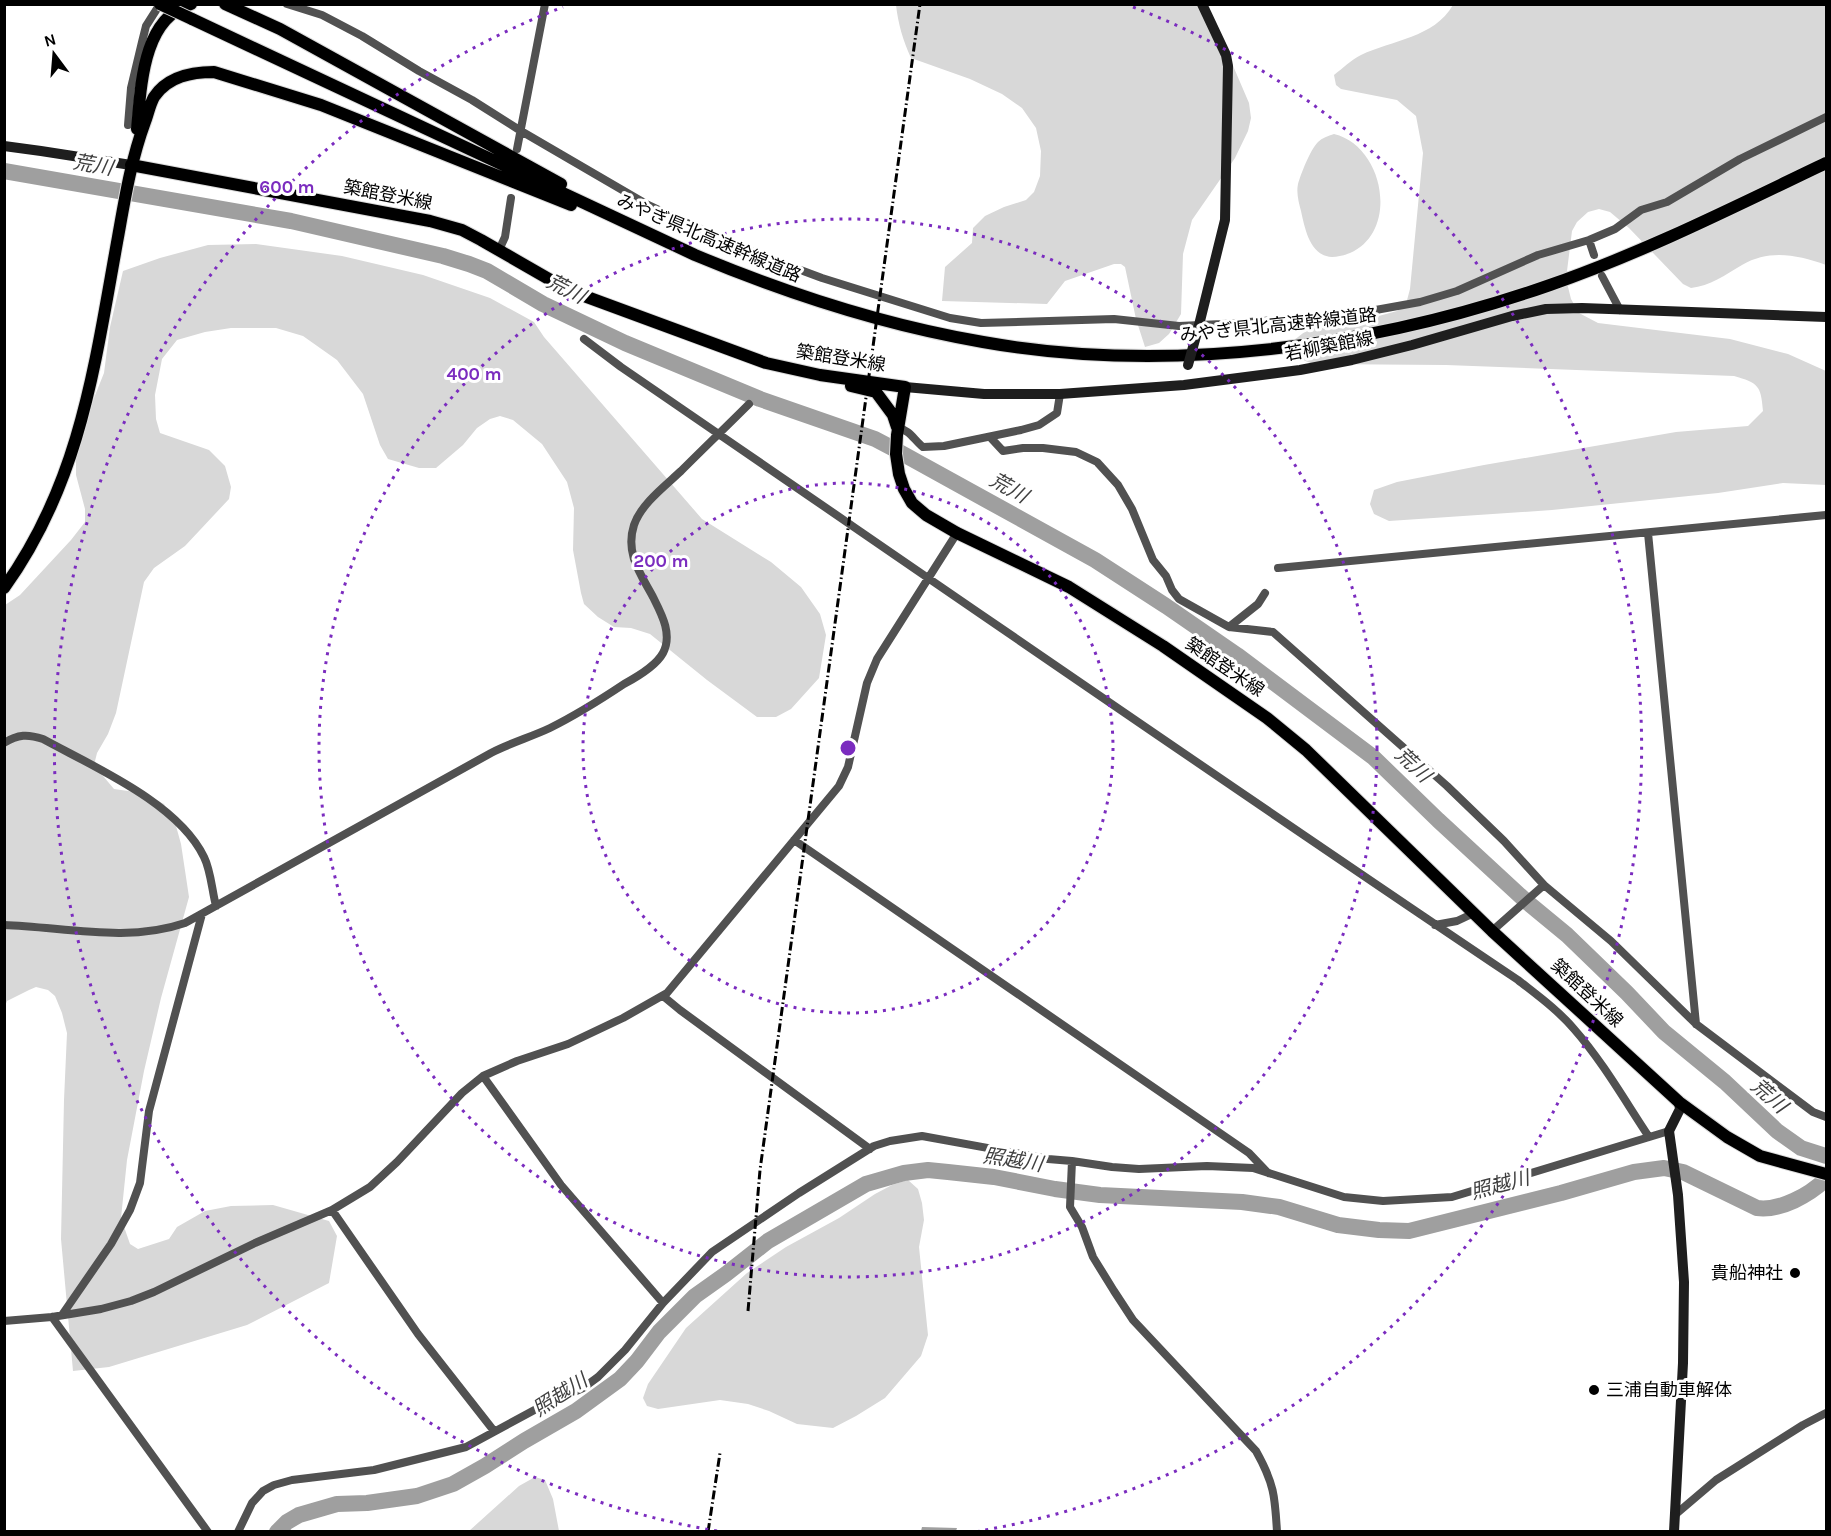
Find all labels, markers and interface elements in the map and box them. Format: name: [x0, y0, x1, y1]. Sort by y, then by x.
north arrow: [24, 24, 84, 84]
text: N: [42, 29, 58, 51]
water label: 荒川: [71, 150, 117, 180]
text: 600 m: [259, 176, 315, 198]
street label: 築館登米線: [342, 176, 434, 214]
street label: みやぎ県北高速幹線道路: [614, 189, 804, 287]
water label: 荒川: [543, 270, 591, 309]
street label: みやぎ県北高速幹線道路: [1178, 304, 1378, 346]
street label: 若柳築館線: [1283, 327, 1375, 365]
street label: 築館登米線: [795, 340, 887, 376]
text: 400 m: [446, 363, 502, 385]
water label: 荒川: [986, 468, 1034, 509]
text: 200 m: [633, 550, 689, 572]
street label: 築館登米線: [1182, 633, 1268, 701]
centre of rings: [838, 738, 858, 758]
water label: 荒川: [1391, 743, 1437, 788]
street label: 築館登米線: [1547, 954, 1627, 1032]
water label: 荒川: [1746, 1074, 1793, 1119]
water label: 照越川: [982, 1144, 1046, 1176]
water label: 照越川: [1468, 1166, 1534, 1204]
place label: 貴船神社: [1711, 1262, 1783, 1284]
marker: 貴船神社: [1788, 1266, 1802, 1280]
water label: 照越川: [529, 1368, 593, 1421]
place label: 三浦自動車解体: [1606, 1379, 1732, 1401]
marker: 三浦自動車解体: [1587, 1383, 1601, 1397]

